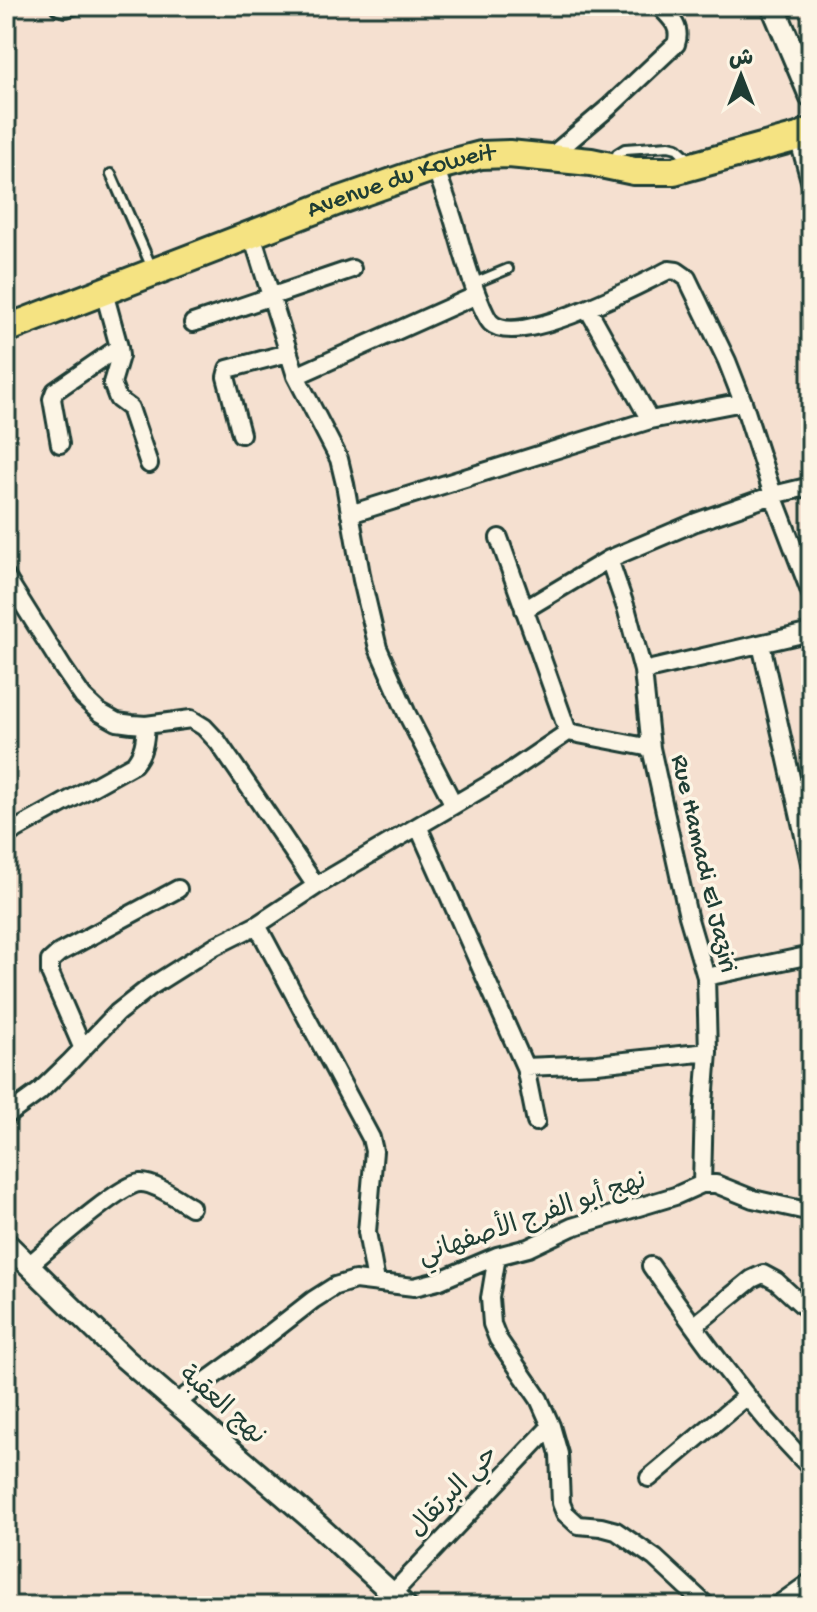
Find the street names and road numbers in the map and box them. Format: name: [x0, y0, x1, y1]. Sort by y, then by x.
street label: Avenue du Koweit: [303, 139, 498, 227]
street label: Rue Hamadi El Jaziri: [662, 752, 742, 976]
street label: نهج أبو الفرج الأصفهاني: [413, 1160, 652, 1276]
street label: نهج العقبة: [171, 1361, 271, 1453]
street label: حي البرتقال: [404, 1441, 509, 1548]

